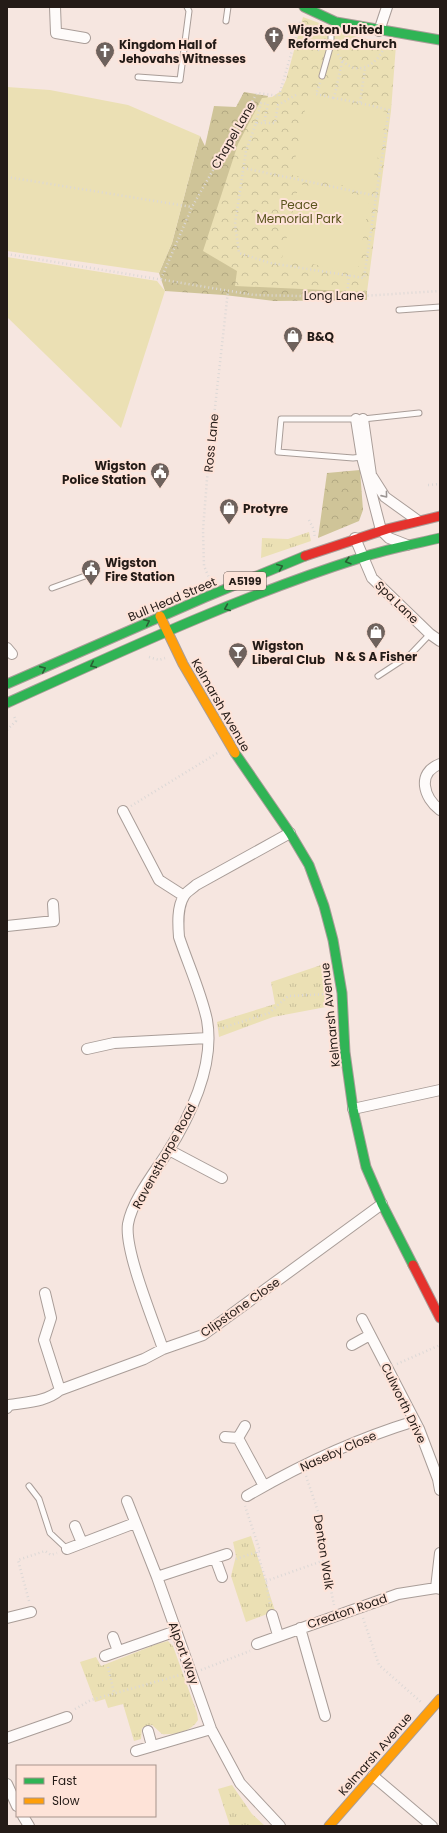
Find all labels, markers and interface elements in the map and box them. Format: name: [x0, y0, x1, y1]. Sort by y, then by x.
place label: Wigston United Reformed Church: [288, 21, 397, 52]
church icon: Wigston United Reformed Church: [263, 25, 285, 53]
place label: Kingdom Hall of Jehovahs Witnesses: [119, 36, 246, 67]
church icon: Kingdom Hall of Jehovahs Witnesses: [94, 40, 116, 68]
street label: Chapel Lane: [207, 98, 259, 172]
park label: Peace Memorial Park: [256, 196, 342, 227]
street label: Long Lane: [304, 287, 364, 304]
shop icon: B&Q: [282, 325, 304, 353]
place label: B&Q: [307, 328, 334, 345]
street label: Ross Lane: [199, 413, 223, 473]
place label: Wigston Police Station: [62, 457, 146, 488]
public building icon: Wigston Police Station: [149, 461, 171, 489]
one-way arrow: [380, 490, 387, 498]
shop icon: Protyre: [218, 497, 240, 525]
place label: Protyre: [243, 500, 289, 517]
place label: Wigston Fire Station: [105, 554, 175, 585]
one-way arrow: [345, 556, 352, 565]
public building icon: Wigston Fire Station: [80, 558, 102, 586]
one-way arrow: [276, 563, 283, 571]
road number: A5199: [224, 572, 266, 590]
street label: Bull Head Street: [125, 573, 219, 625]
street label: Spa Lane: [371, 577, 423, 627]
one-way arrow: [223, 603, 231, 611]
one-way arrow: [143, 619, 150, 627]
shop icon: N & S A Fisher: [365, 621, 387, 649]
place label: Wigston Liberal Club: [252, 637, 325, 668]
bar icon: Wigston Liberal Club: [227, 641, 249, 669]
place label: N & S A Fisher: [335, 648, 417, 665]
street label: Kelmarsh Avenue: [187, 655, 255, 755]
one-way arrow: [90, 660, 98, 668]
one-way arrow: [39, 665, 46, 673]
street label: Kelmarsh Avenue: [316, 962, 344, 1068]
street label: Ravensthorpe Road: [128, 1100, 200, 1212]
street label: Clipstone Close: [197, 1273, 283, 1341]
street label: Culworth Drive: [377, 1360, 431, 1446]
street label: Naseby Close: [297, 1427, 379, 1475]
street label: Denton Walk: [310, 1513, 338, 1591]
street label: Creaton Road: [305, 1589, 389, 1633]
street label: Alport Way: [165, 1619, 203, 1687]
street label: Kelmarsh Avenue: [334, 1709, 416, 1799]
legend: [16, 1765, 156, 1817]
text: Fast: [52, 1772, 77, 1789]
text: Slow: [52, 1792, 80, 1809]

